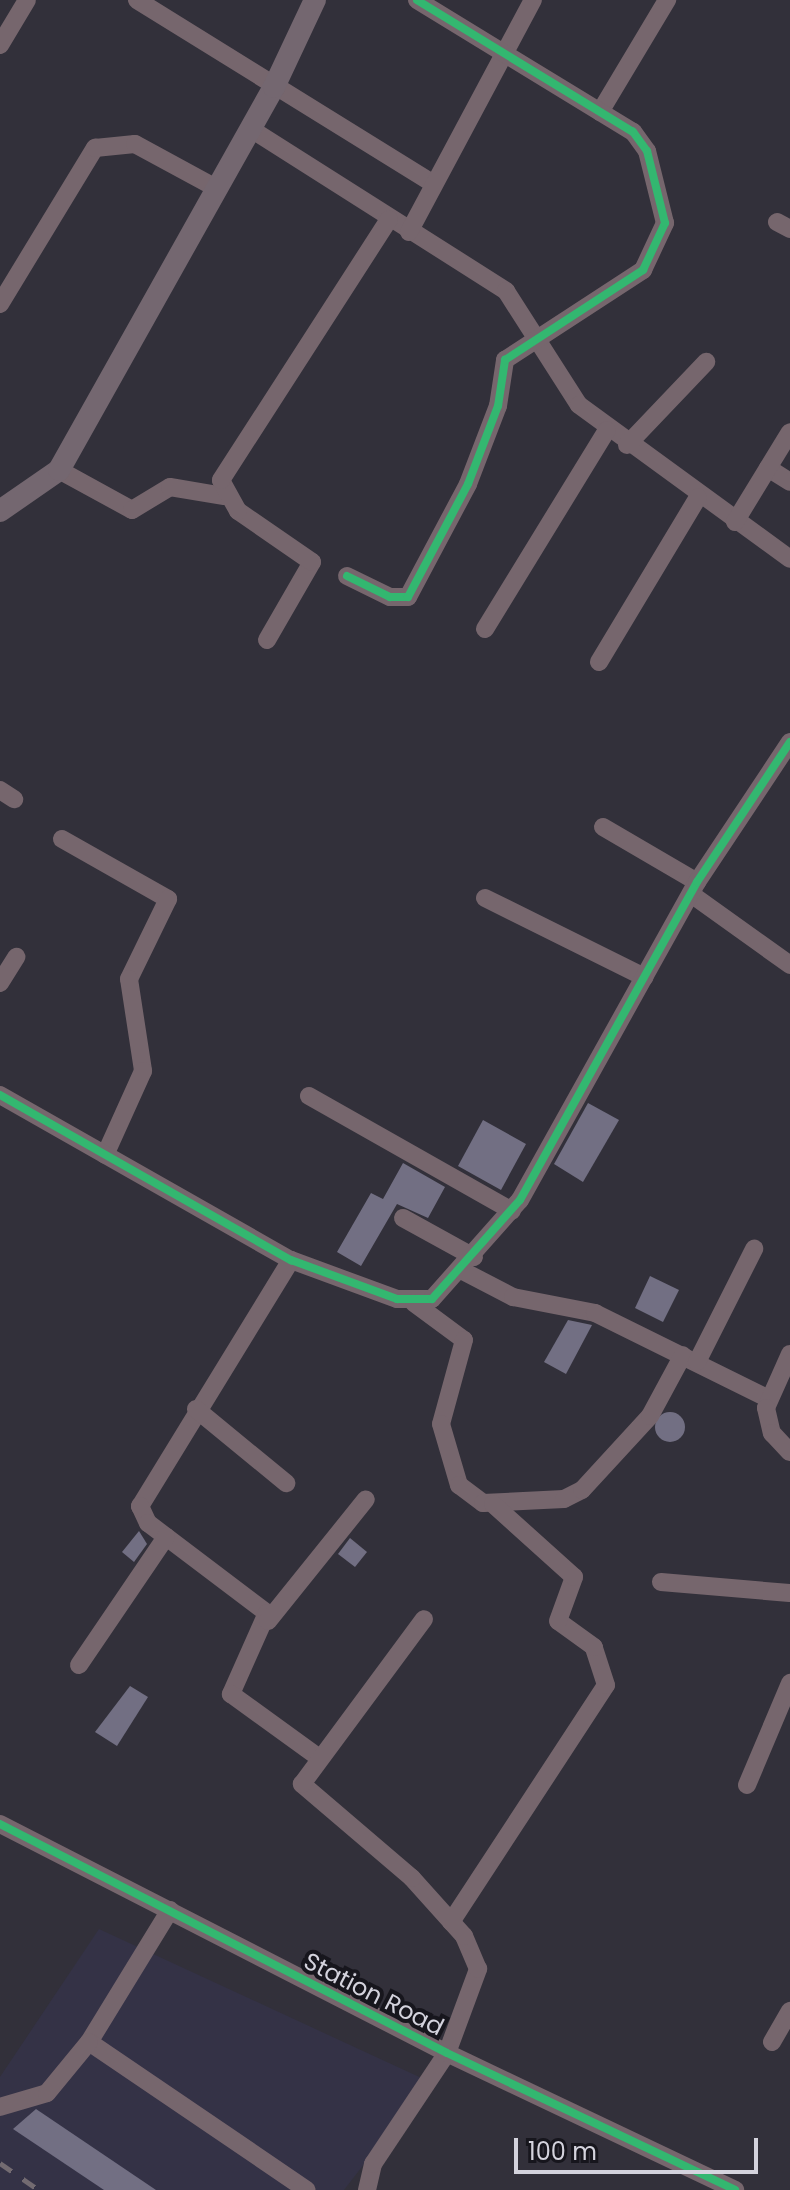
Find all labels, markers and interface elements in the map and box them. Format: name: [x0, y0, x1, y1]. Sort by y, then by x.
street label: Station Road: [299, 1946, 449, 2042]
scale bar: [518, 2122, 762, 2172]
text: 100 m: [528, 2135, 597, 2168]

